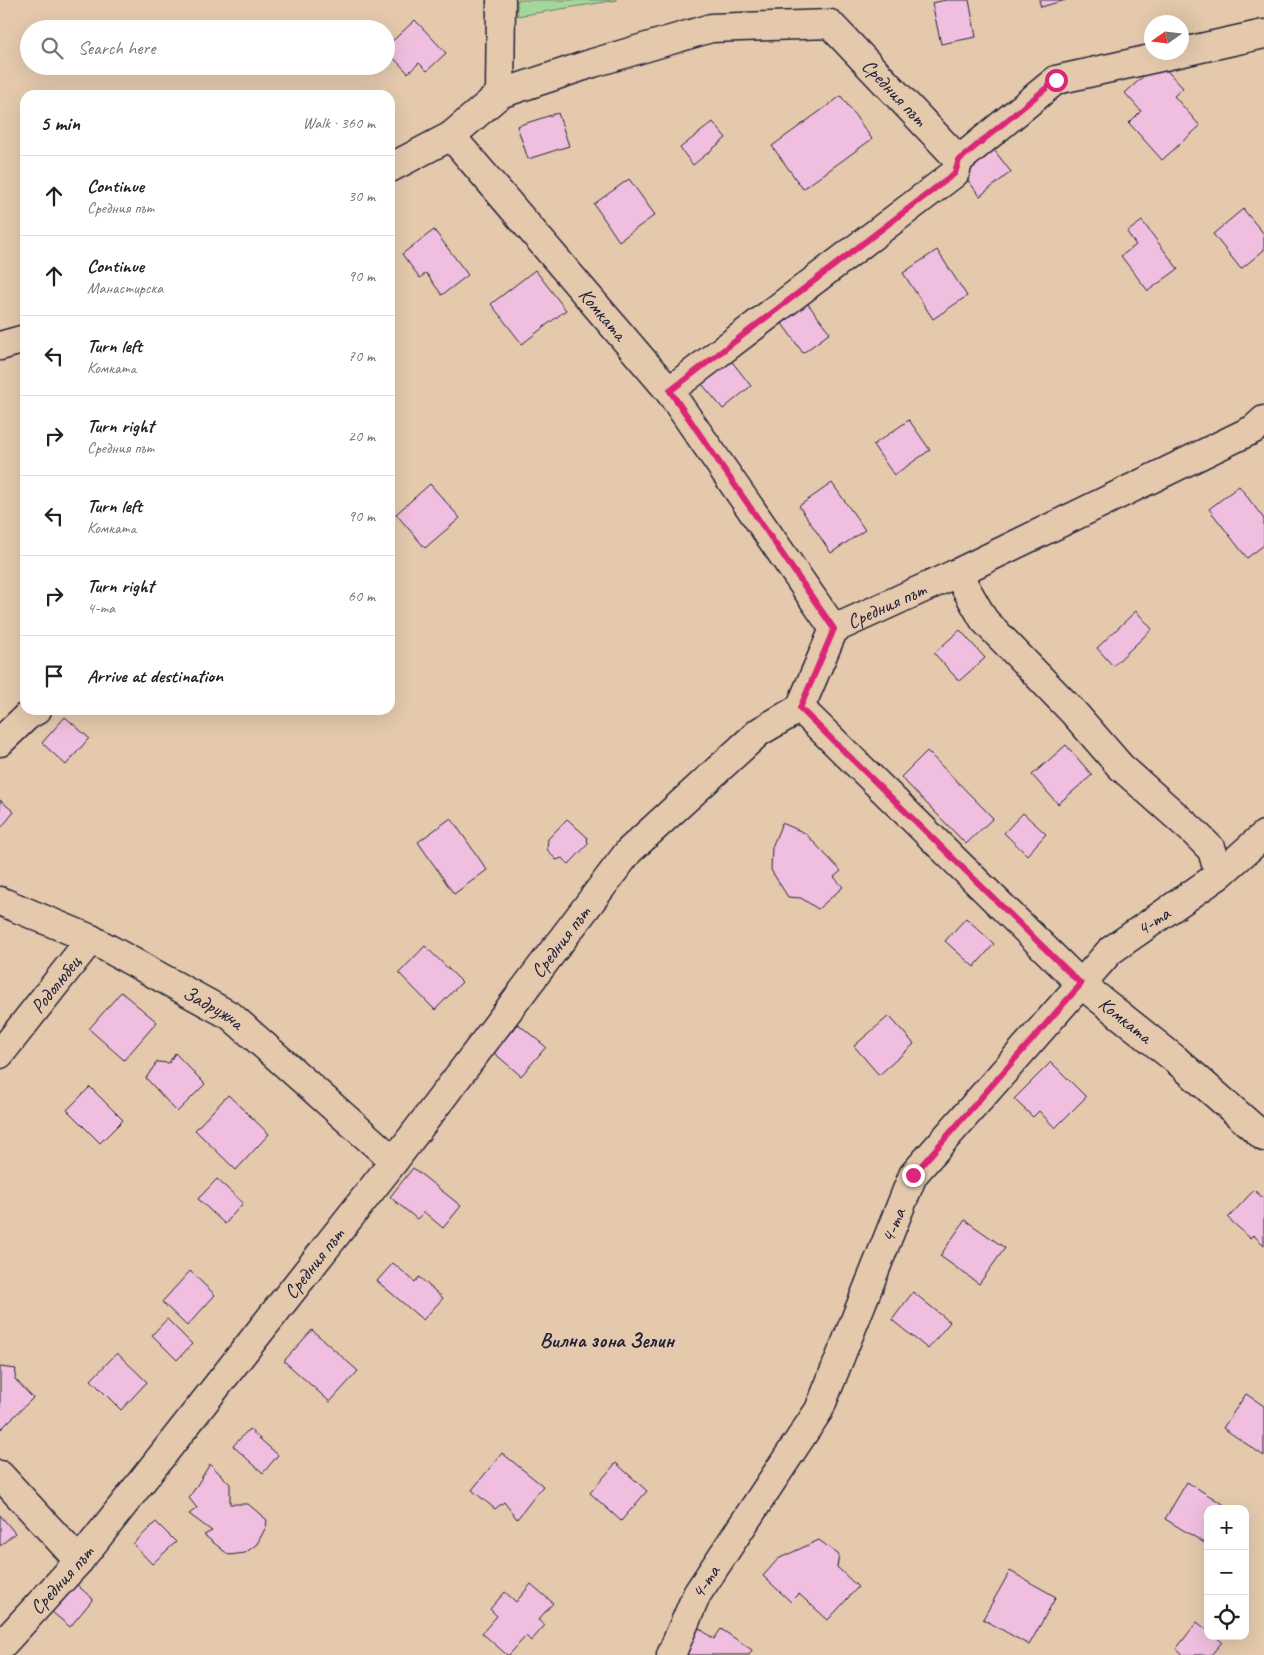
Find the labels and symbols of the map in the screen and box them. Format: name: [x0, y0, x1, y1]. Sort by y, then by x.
north arrow: [1144, 15, 1189, 60]
street label: Средния път: [857, 53, 934, 132]
route start: [1045, 69, 1068, 92]
street label: Комката: [574, 282, 634, 347]
street label: Средния път: [843, 576, 931, 634]
street label: Средния път: [525, 900, 596, 983]
street label: 4-та: [1132, 900, 1176, 941]
street label: Родолюбец: [25, 949, 87, 1018]
street label: Задружна: [179, 980, 251, 1036]
street label: Комката: [1094, 991, 1159, 1050]
route end: [902, 1164, 925, 1187]
street label: 4-та: [875, 1203, 911, 1246]
street label: Средния път: [278, 1221, 350, 1304]
district label: Вилна зона Зелин: [540, 1327, 676, 1353]
street label: Средния път: [24, 1539, 100, 1619]
street label: 4-та: [685, 1559, 726, 1603]

